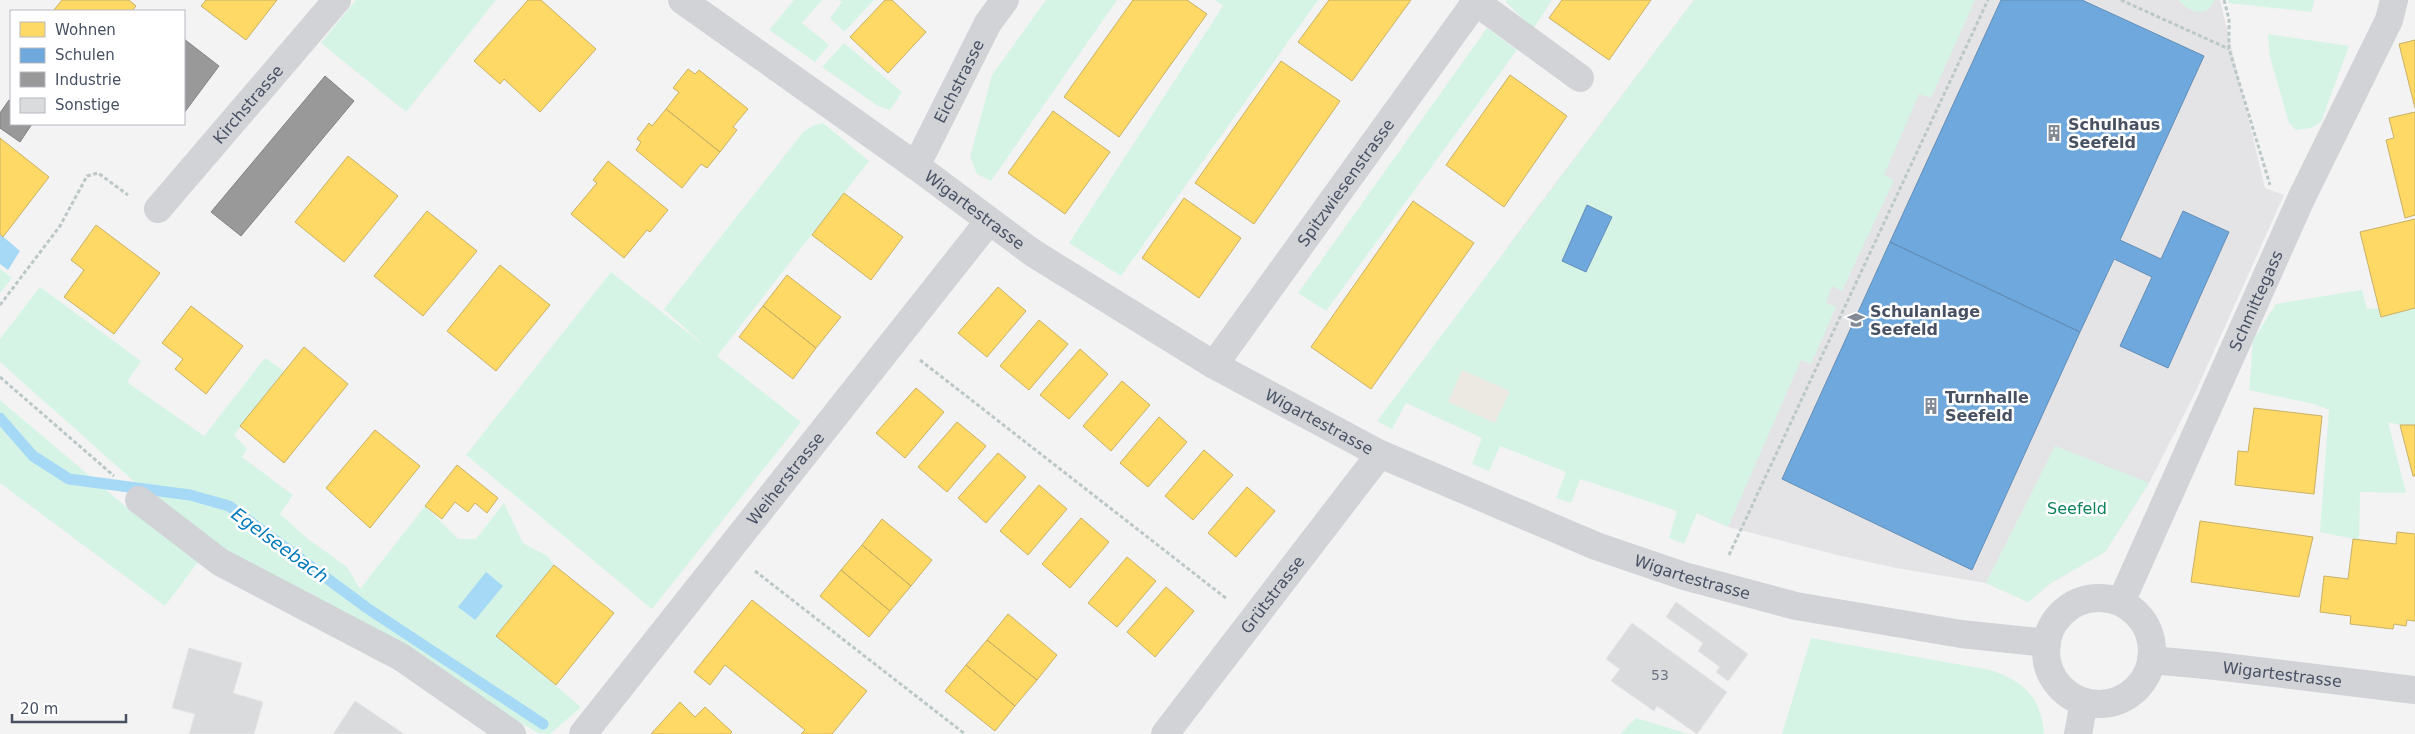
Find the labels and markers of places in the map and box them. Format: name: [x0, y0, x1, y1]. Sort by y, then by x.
place label: Schulhaus Seefeld: [2068, 115, 2160, 152]
building icon: Schulhaus Seefeld: [2044, 123, 2064, 143]
place label: Schulanlage Seefeld: [1870, 302, 1980, 339]
school or university icon: Schulanlage Seefeld: [1846, 310, 1866, 330]
place label: Turnhalle Seefeld: [1945, 388, 2029, 425]
building icon: Turnhalle Seefeld: [1921, 396, 1941, 416]

